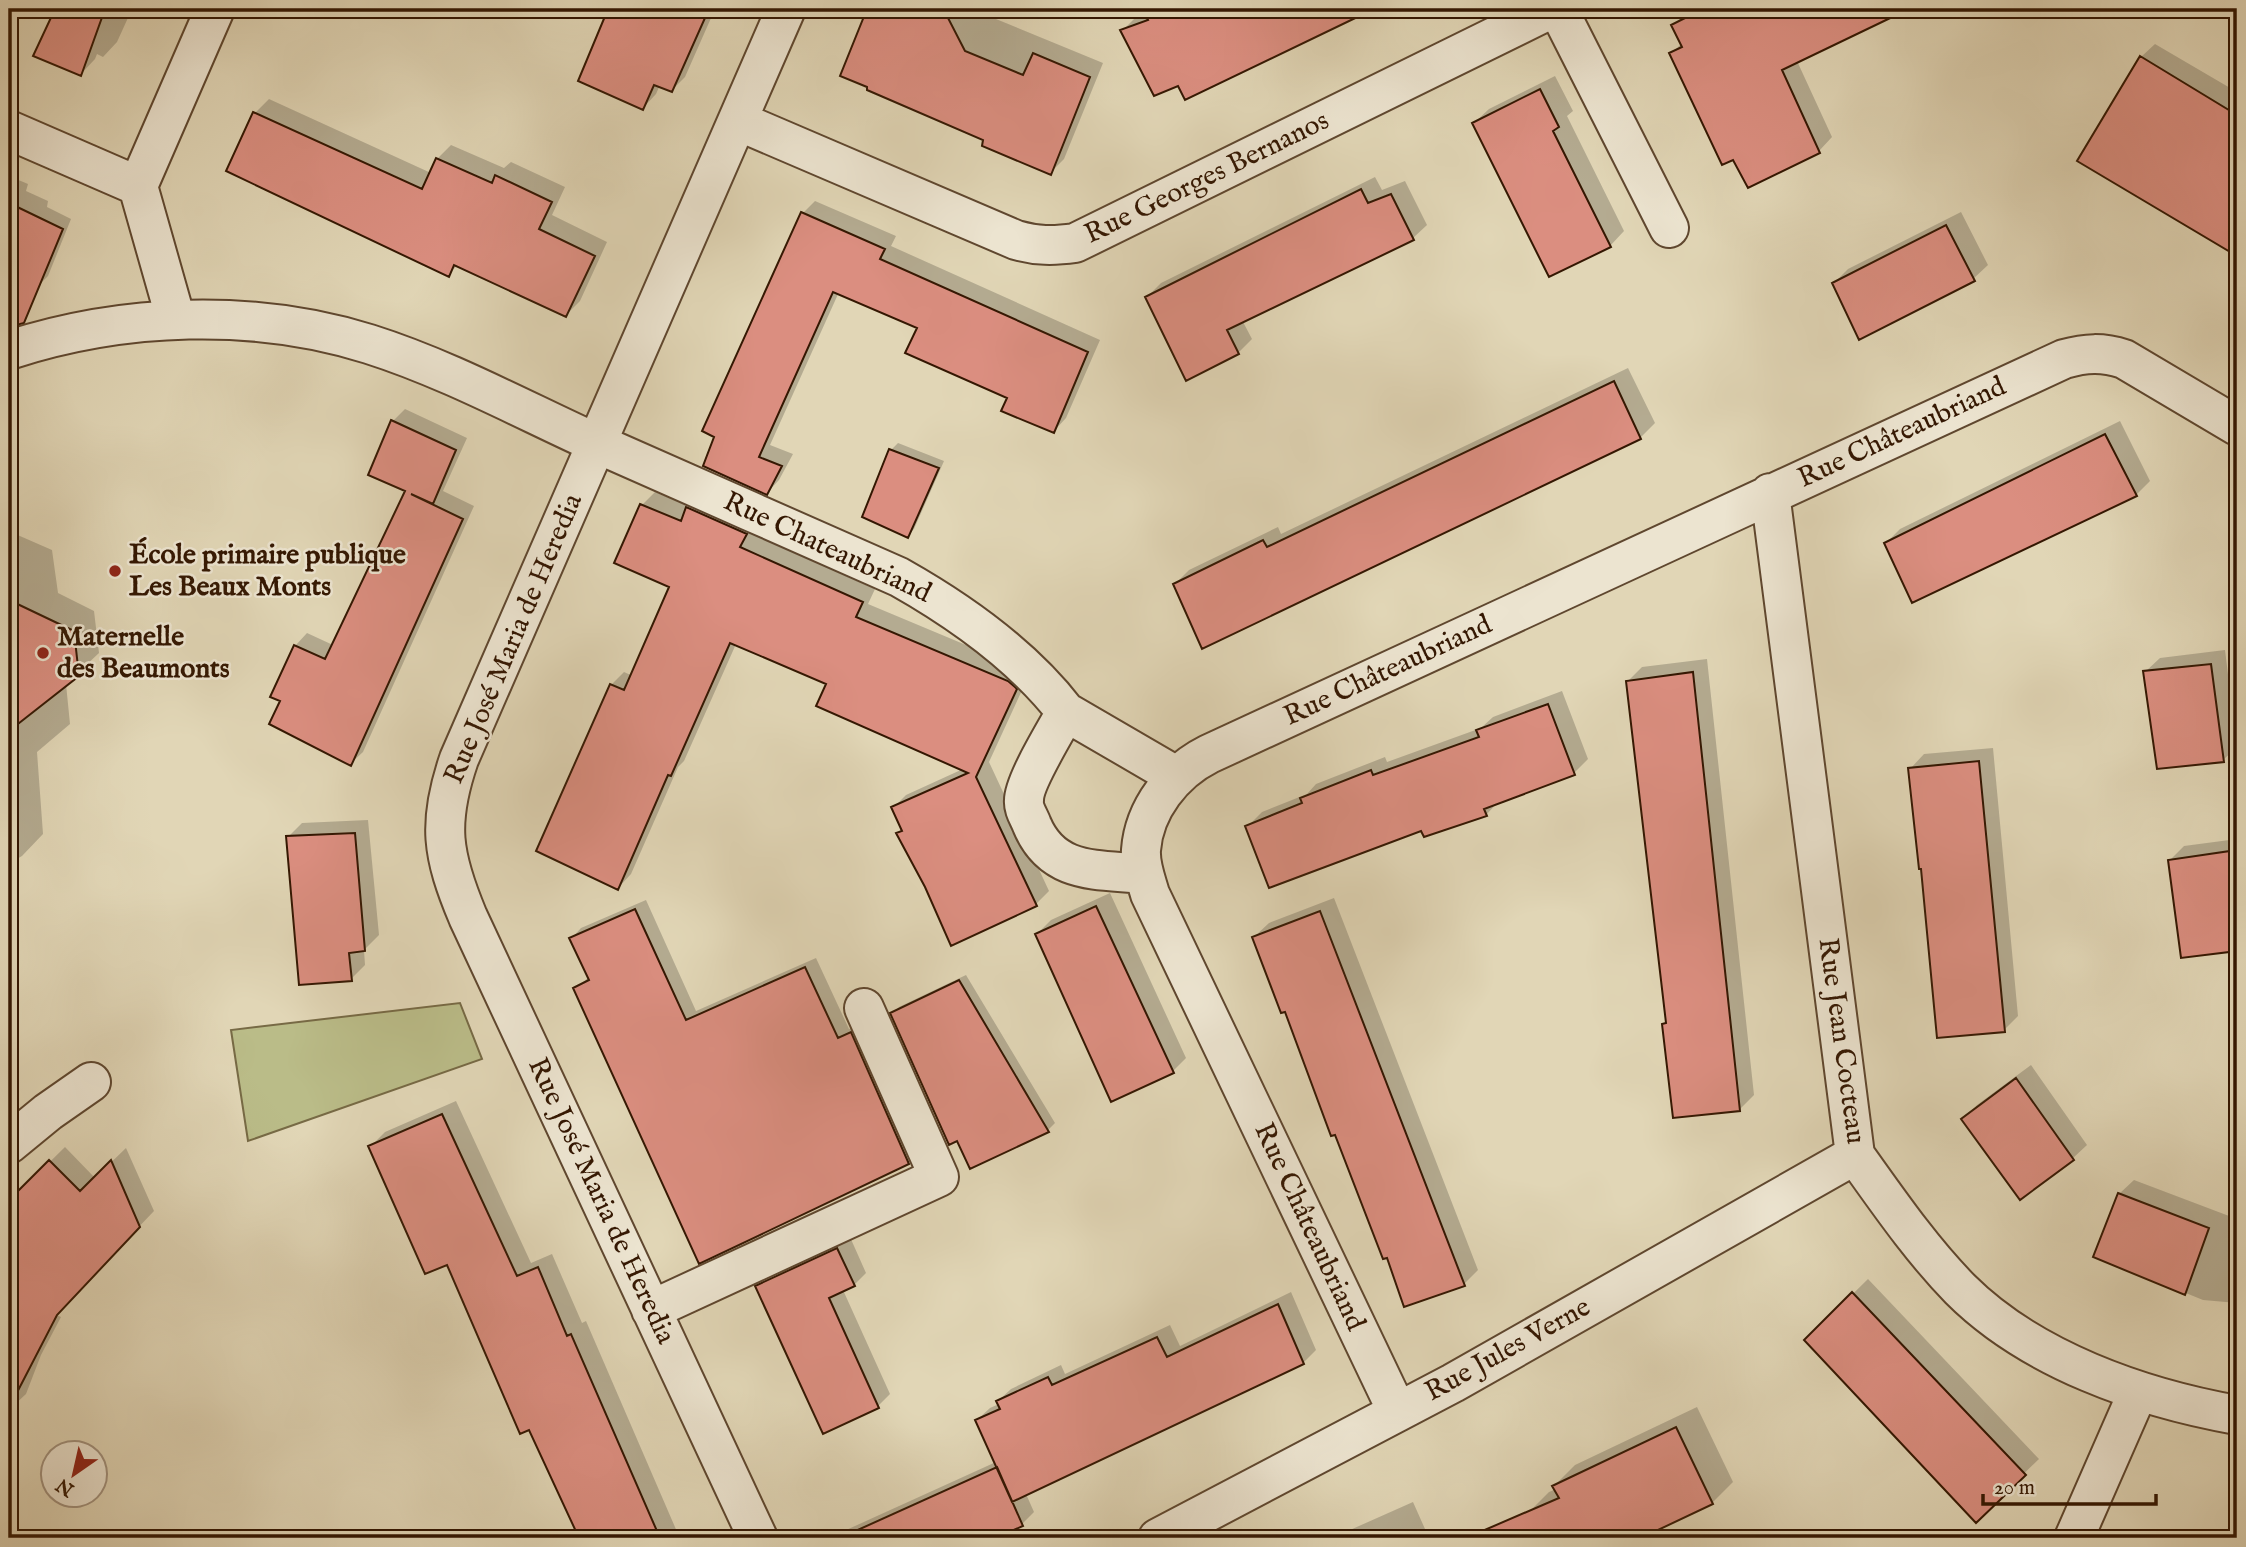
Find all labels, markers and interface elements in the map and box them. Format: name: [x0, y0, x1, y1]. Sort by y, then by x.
street label: Rue Georges Bernanos: [1079, 104, 1335, 252]
street label: Rue Châteaubriand: [1792, 369, 2012, 496]
street label: Rue Chateaubriand: [717, 485, 937, 612]
street label: Rue José Maria de Heredia: [437, 488, 591, 789]
place label: École primaire publique Les Beaux Monts: [129, 537, 406, 605]
marker: École primaire publique Les Beaux Monts: [107, 563, 123, 579]
street label: Rue Châteaubriand: [1278, 607, 1498, 734]
place label: Maternelle des Beaumonts: [57, 620, 230, 687]
marker: Maternelle des Beaumonts: [35, 645, 51, 661]
street label: Rue Jean Cocteau: [1809, 936, 1873, 1146]
street label: Rue José Maria de Heredia: [519, 1052, 683, 1350]
street label: Rue Châteaubriand: [1246, 1117, 1373, 1337]
street label: Rue Jules Verne: [1419, 1290, 1597, 1410]
north arrow: [38, 1438, 108, 1508]
scale bar: [1983, 1463, 2157, 1507]
text: N: [52, 1472, 80, 1502]
text: 20 m: [1994, 1475, 2035, 1502]

